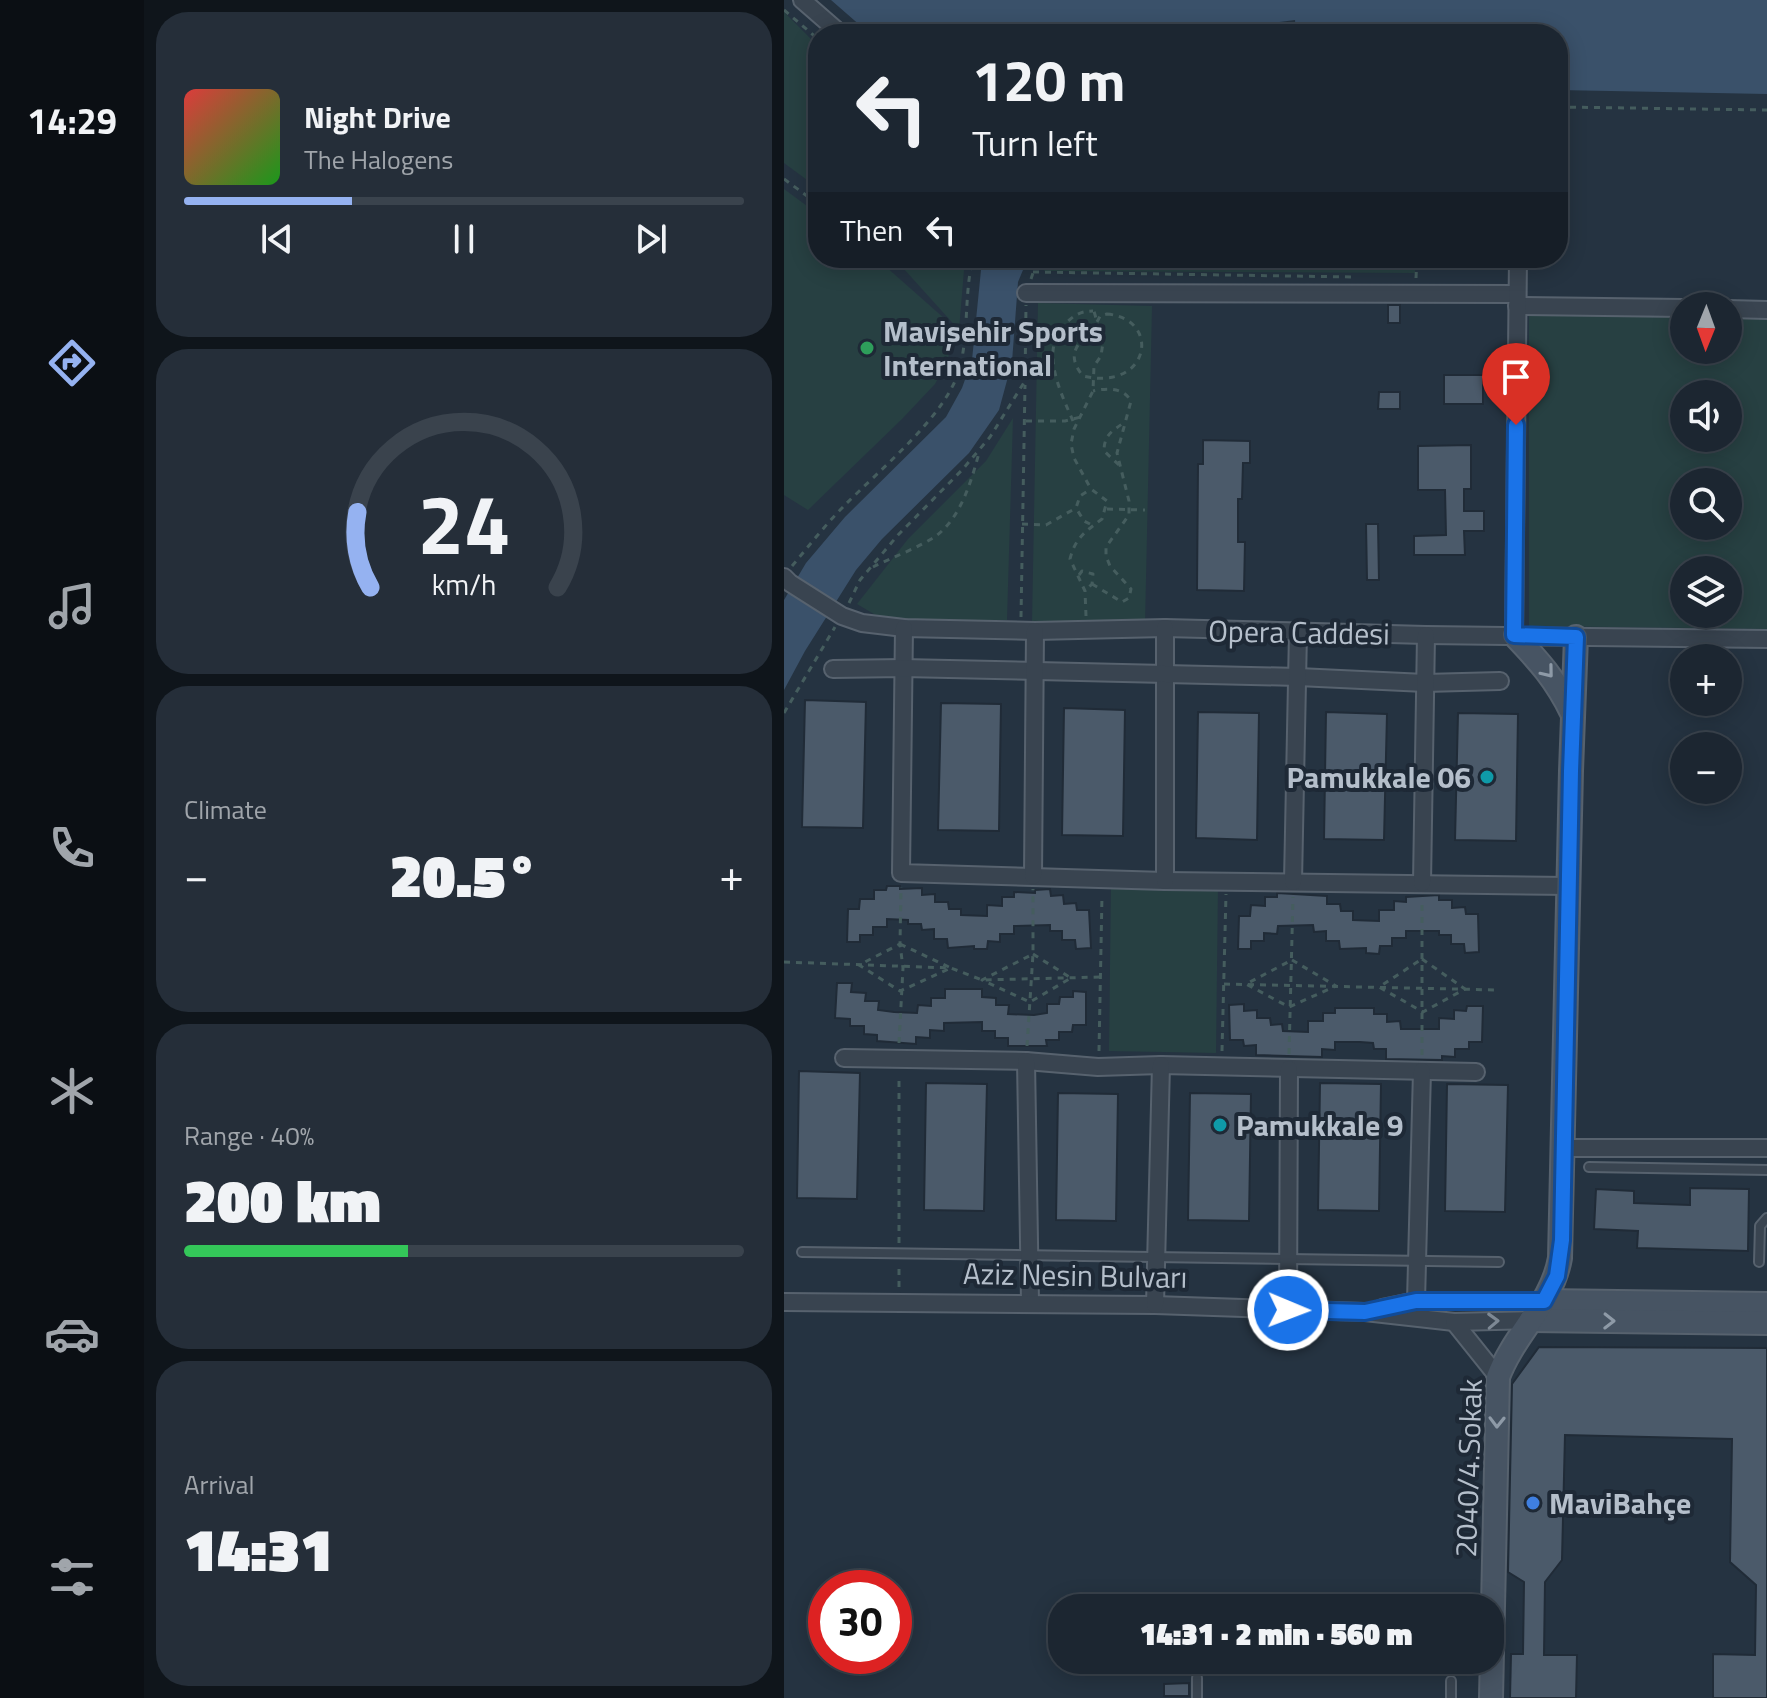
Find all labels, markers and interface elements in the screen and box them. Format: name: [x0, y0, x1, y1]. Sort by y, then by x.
text: 120 m: [972, 38, 1125, 123]
icon: left: [840, 56, 944, 160]
text: 14:29: [27, 93, 117, 148]
text: Night Drive: [304, 94, 451, 140]
text: Turn left: [972, 115, 1098, 170]
text: The Halogens: [304, 140, 453, 179]
text: Then: [840, 207, 903, 253]
icon: left: [919, 208, 963, 252]
icon: previous: [255, 217, 299, 261]
icon: pause: [442, 217, 486, 261]
icon: next: [629, 217, 673, 261]
north arrow: [1670, 292, 1742, 364]
map controls: [1670, 292, 1742, 804]
place label: Mavişehir Sports International: [883, 308, 1103, 388]
icon: directions: [44, 335, 100, 391]
marker: Mavişehir Sports International: [858, 339, 876, 357]
pin: [1482, 343, 1550, 425]
icon: arrive: [1494, 355, 1538, 399]
button: sound: [1670, 380, 1742, 452]
text: 24: [417, 459, 511, 585]
button: search: [1670, 468, 1742, 540]
button: layers: [1670, 556, 1742, 628]
text: km/h: [432, 563, 496, 606]
icon: music: [44, 578, 100, 634]
street label: Opera Caddesi: [1208, 607, 1390, 657]
button: +: [1670, 644, 1742, 716]
one-way arrow: [1538, 663, 1553, 677]
button: −: [1670, 732, 1742, 804]
place label: Pamukkale 06: [1287, 754, 1471, 800]
marker: Pamukkale 06: [1478, 768, 1496, 786]
text: Climate: [184, 790, 267, 829]
icon: phone: [44, 820, 100, 876]
text: 20.5°: [390, 829, 538, 920]
text: −: [184, 841, 209, 908]
text: +: [719, 841, 744, 908]
icon: climate: [44, 1063, 100, 1119]
place label: Pamukkale 9: [1236, 1102, 1404, 1148]
text: Range · 40%: [184, 1116, 314, 1155]
marker: Pamukkale 9: [1211, 1116, 1229, 1134]
text: 200 km: [184, 1154, 381, 1245]
street label: Aziz Nesin Bulvarı: [962, 1250, 1188, 1300]
position arrow: [1246, 1268, 1330, 1352]
icon: car: [44, 1306, 100, 1362]
one-way arrow: [1487, 1312, 1500, 1329]
one-way arrow: [1603, 1312, 1616, 1330]
street label: 2040/4.Sokak: [1442, 1378, 1494, 1558]
one-way arrow: [1489, 1416, 1506, 1429]
text: Arrival: [184, 1465, 255, 1504]
place label: MaviBahçe: [1549, 1480, 1691, 1526]
marker: MaviBahçe: [1524, 1494, 1542, 1512]
text: 14:31: [184, 1503, 333, 1594]
icon: filters: [44, 1549, 100, 1605]
speed limit sign: 30: [808, 1570, 912, 1674]
text: 14:31 · 2 min · 560 m: [1140, 1611, 1412, 1657]

